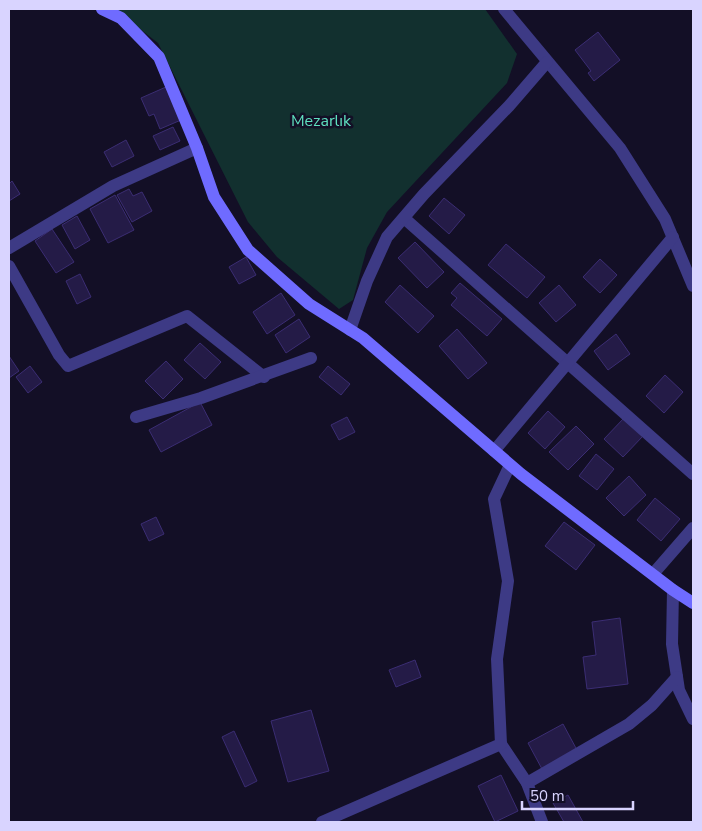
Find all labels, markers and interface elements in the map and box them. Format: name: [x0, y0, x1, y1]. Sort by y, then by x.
park label: Mezarlık: [291, 110, 352, 132]
scale bar: [522, 778, 633, 810]
text: 50 m: [530, 786, 565, 806]

